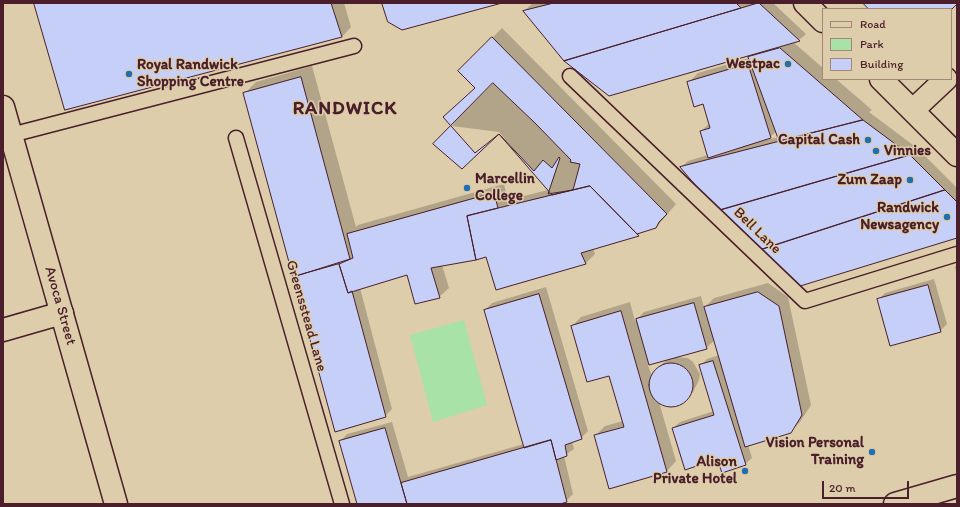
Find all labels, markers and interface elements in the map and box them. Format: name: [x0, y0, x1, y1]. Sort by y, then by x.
legend: [822, 8, 952, 80]
text: Road: [860, 17, 886, 31]
text: Park: [860, 37, 884, 51]
place label: Westpac: [726, 55, 780, 73]
place label: Royal Randwick Shopping Centre: [137, 56, 244, 91]
text: Building: [860, 57, 903, 71]
marker: Westpac: [783, 59, 793, 69]
marker: Royal Randwick Shopping Centre: [124, 69, 134, 79]
district label: RANDWICK: [294, 98, 396, 120]
place label: Capital Cash: [778, 131, 860, 149]
marker: Capital Cash: [863, 135, 873, 145]
place label: Vinnies: [884, 142, 931, 160]
marker: Vinnies: [871, 146, 881, 156]
place label: Marcellin College: [475, 170, 535, 205]
place label: Zum Zaap: [838, 171, 902, 189]
marker: Zum Zaap: [905, 175, 915, 185]
marker: Marcellin College: [462, 183, 472, 193]
place label: Randwick Newsagency: [860, 199, 939, 234]
street label: Bell Lane: [729, 204, 785, 258]
marker: Randwick Newsagency: [942, 212, 952, 222]
street label: Greensstead Lane: [281, 258, 331, 374]
street label: Avoca Street: [40, 265, 80, 347]
place label: Vision Personal Training: [766, 434, 864, 469]
marker: Vision Personal Training: [867, 447, 877, 457]
place label: Alison Private Hotel: [653, 453, 737, 488]
marker: Alison Private Hotel: [740, 466, 750, 476]
scale bar: [824, 473, 911, 499]
text: 20 m: [829, 481, 856, 495]

